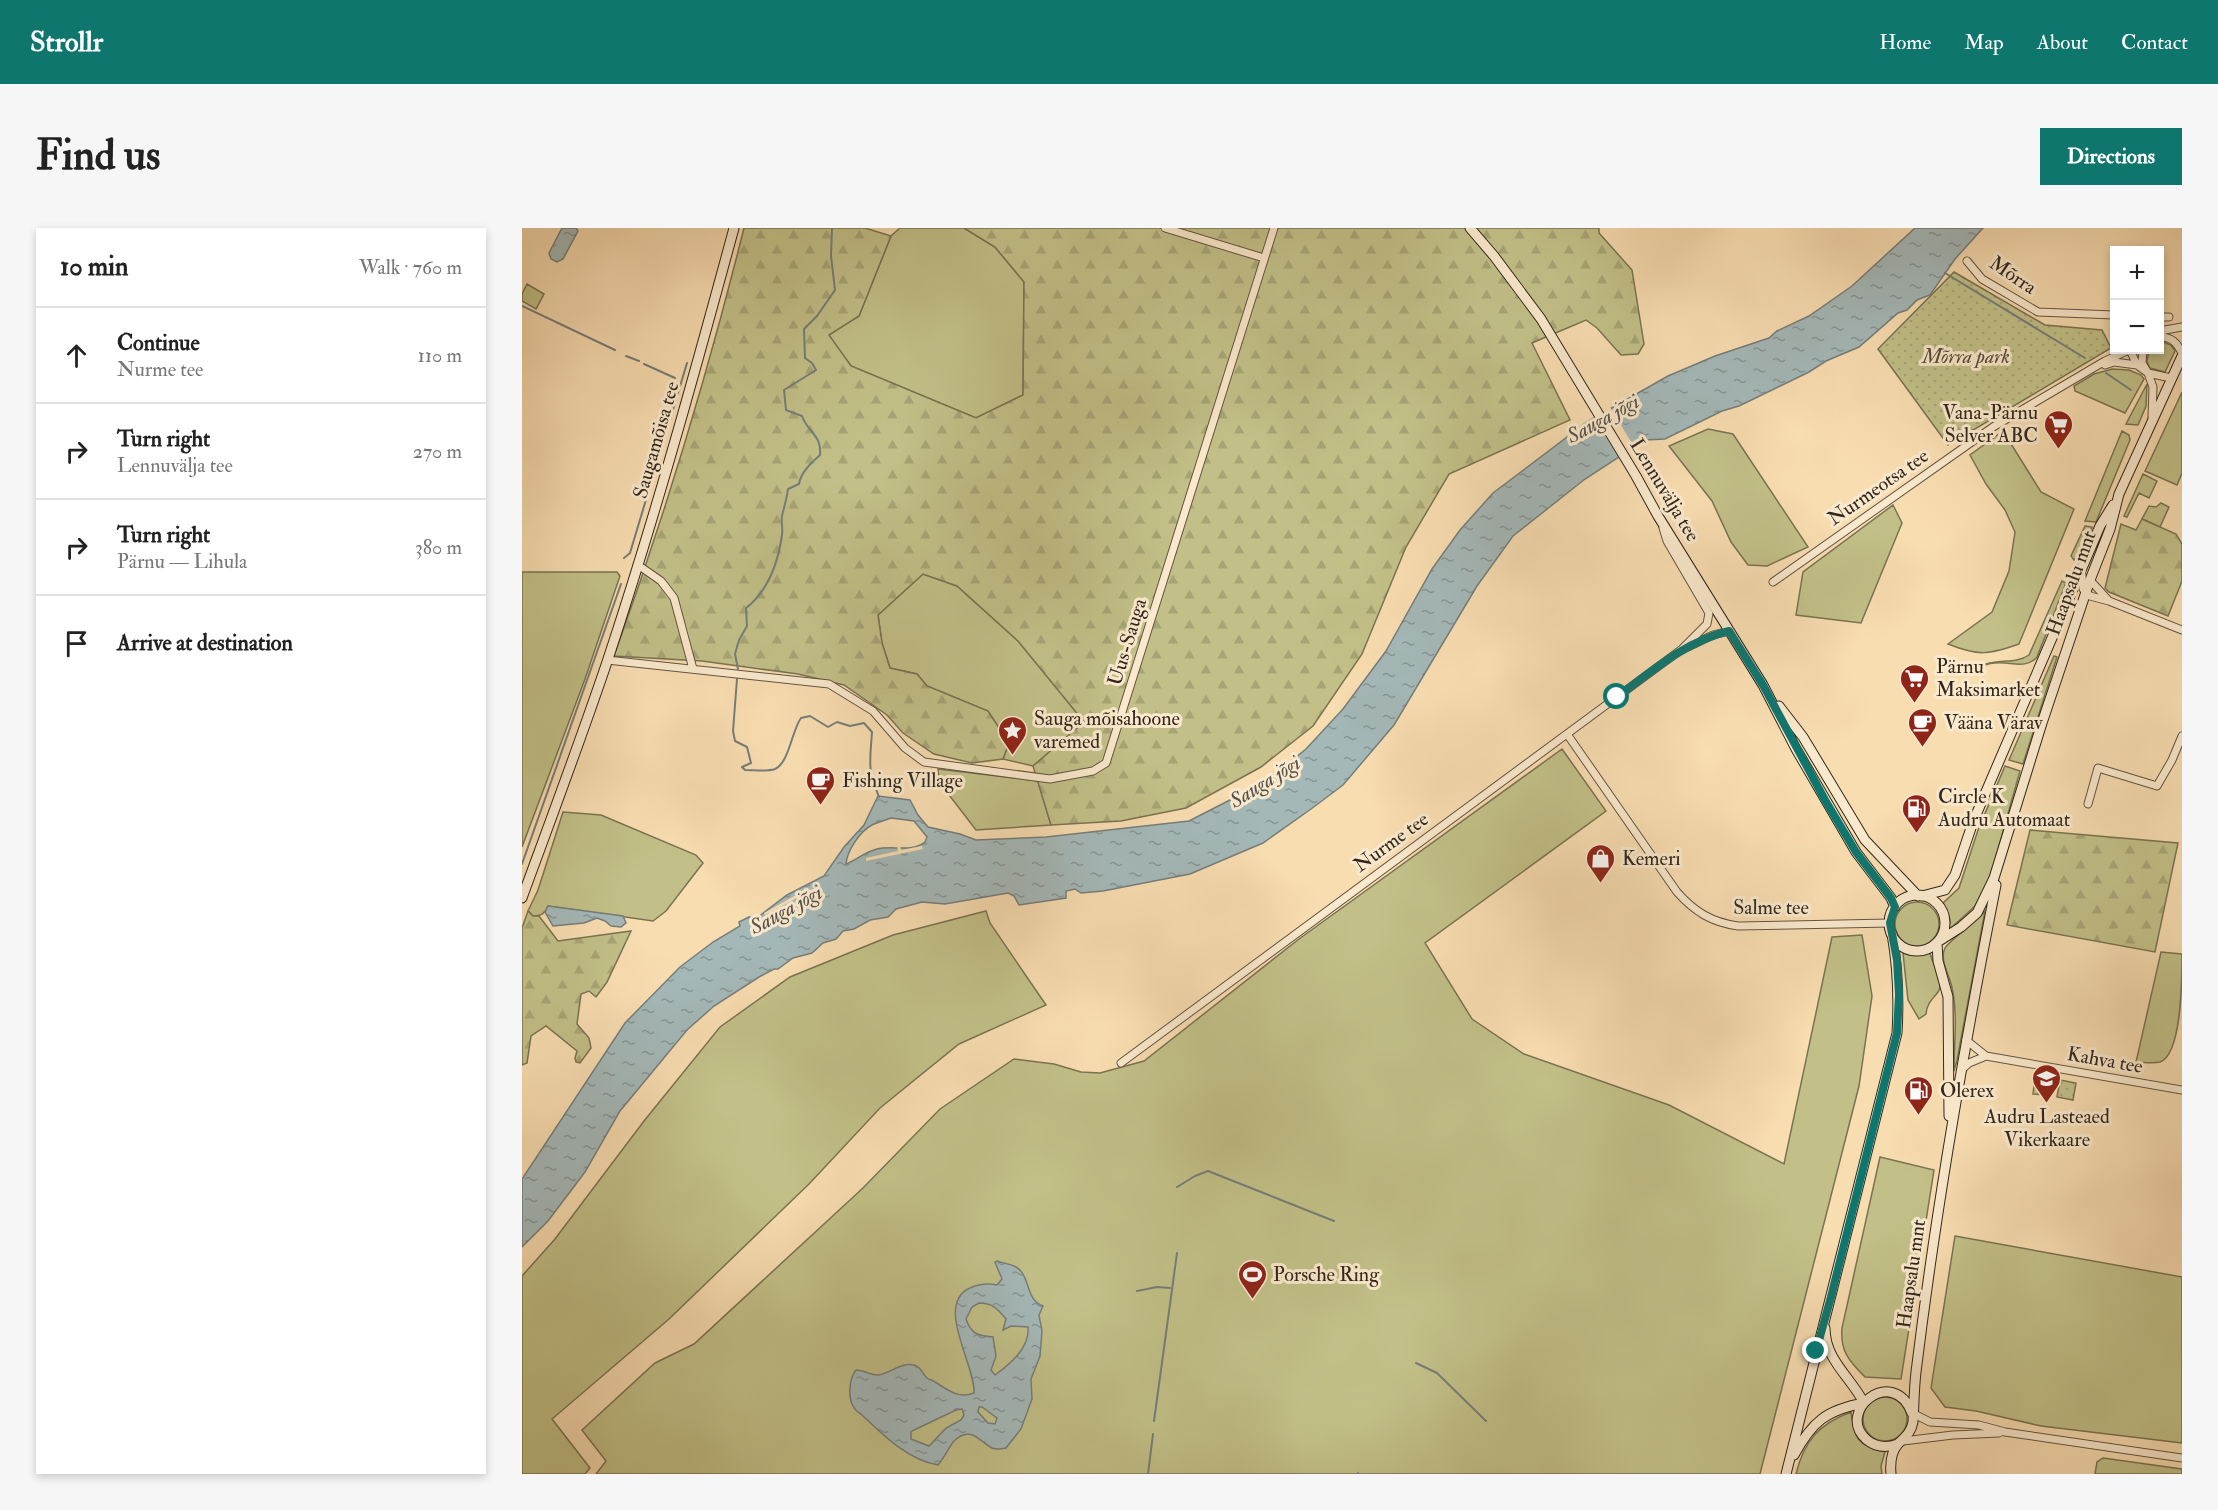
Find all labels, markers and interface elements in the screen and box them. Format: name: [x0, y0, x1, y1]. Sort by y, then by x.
text: Strollr: [30, 25, 103, 60]
text: Home: [1879, 29, 1931, 56]
text: Map: [1964, 29, 2004, 56]
text: About: [2037, 29, 2088, 56]
text: Contact: [2121, 29, 2188, 56]
button: Directions: [2040, 128, 2182, 185]
text: Find us: [36, 130, 160, 182]
map controls: [2110, 246, 2164, 354]
button: +: [2110, 246, 2164, 300]
street label: Mõrra: [1985, 250, 2042, 300]
text: 10 min: [60, 251, 128, 283]
text: Walk · 760 m: [359, 255, 462, 280]
button: −: [2110, 300, 2164, 354]
text: Continue: [117, 329, 200, 357]
icon: ahead: [60, 339, 93, 372]
text: 110 m: [418, 343, 462, 368]
park label: Mõrra park: [1921, 344, 2010, 369]
text: Nurme tee: [117, 357, 203, 382]
street label: Saugamõisa tee: [627, 379, 685, 501]
water label: Sauga jõgi: [1561, 388, 1644, 450]
place label: Vana-Pärnu Selver ABC: [1942, 400, 2038, 448]
supermarket icon: Vana-Pärnu Selver ABC: [2043, 408, 2075, 450]
text: Turn right: [117, 425, 210, 453]
street label: Lennuvälja tee: [1624, 434, 1706, 546]
icon: right: [60, 435, 93, 468]
text: 270 m: [413, 439, 462, 464]
street label: Nurmeotsa tee: [1823, 443, 1933, 531]
text: Lennuvälja tee: [117, 453, 233, 478]
text: Turn right: [117, 521, 210, 549]
street label: Haapsalu mnt: [2040, 527, 2103, 639]
icon: right: [60, 531, 93, 564]
text: 380 m: [415, 535, 462, 560]
text: Pärnu — Lihula: [117, 549, 247, 574]
street label: Uus-Sauga: [1102, 595, 1152, 689]
icon: arrive: [60, 627, 93, 660]
text: Arrive at destination: [117, 629, 293, 657]
place label: Pärnu Maksimarket: [1936, 654, 2041, 702]
supermarket icon: Pärnu Maksimarket: [1899, 662, 1931, 704]
route start: [1603, 683, 1629, 709]
place label: Sauga mõisahoone varemed: [1033, 706, 1180, 754]
cafe icon: Vääna Värav: [1907, 706, 1939, 748]
place label: Vääna Värav: [1944, 710, 2043, 735]
place icon: Sauga mõisahoone varemed: [997, 714, 1029, 756]
water label: Sauga jõgi: [1223, 749, 1306, 815]
cafe icon: Fishing Village: [805, 764, 837, 806]
place label: Fishing Village: [842, 768, 963, 793]
place label: Circle K Audru Automaat: [1937, 784, 2071, 832]
fuel station icon: Circle K Audru Automaat: [1901, 792, 1933, 834]
street label: Nurme tee: [1349, 806, 1433, 878]
shop icon: Kemeri: [1585, 842, 1617, 884]
place label: Kemeri: [1622, 846, 1681, 871]
water label: Sauga jõgi: [744, 879, 827, 941]
street label: Salme tee: [1733, 895, 1809, 920]
street label: Kahva tee: [2065, 1041, 2145, 1079]
school or university icon: Audru Lasteaed Vikerkaare: [2031, 1062, 2063, 1104]
fuel station icon: Olerex: [1903, 1074, 1935, 1116]
place label: Olerex: [1940, 1078, 1994, 1103]
place label: Audru Lasteaed Vikerkaare: [1983, 1104, 2110, 1152]
street label: Haapsalu mnt: [1891, 1217, 1932, 1330]
sports icon: Porsche Ring: [1236, 1258, 1268, 1300]
place label: Porsche Ring: [1273, 1262, 1380, 1287]
route end: [1802, 1337, 1828, 1363]

